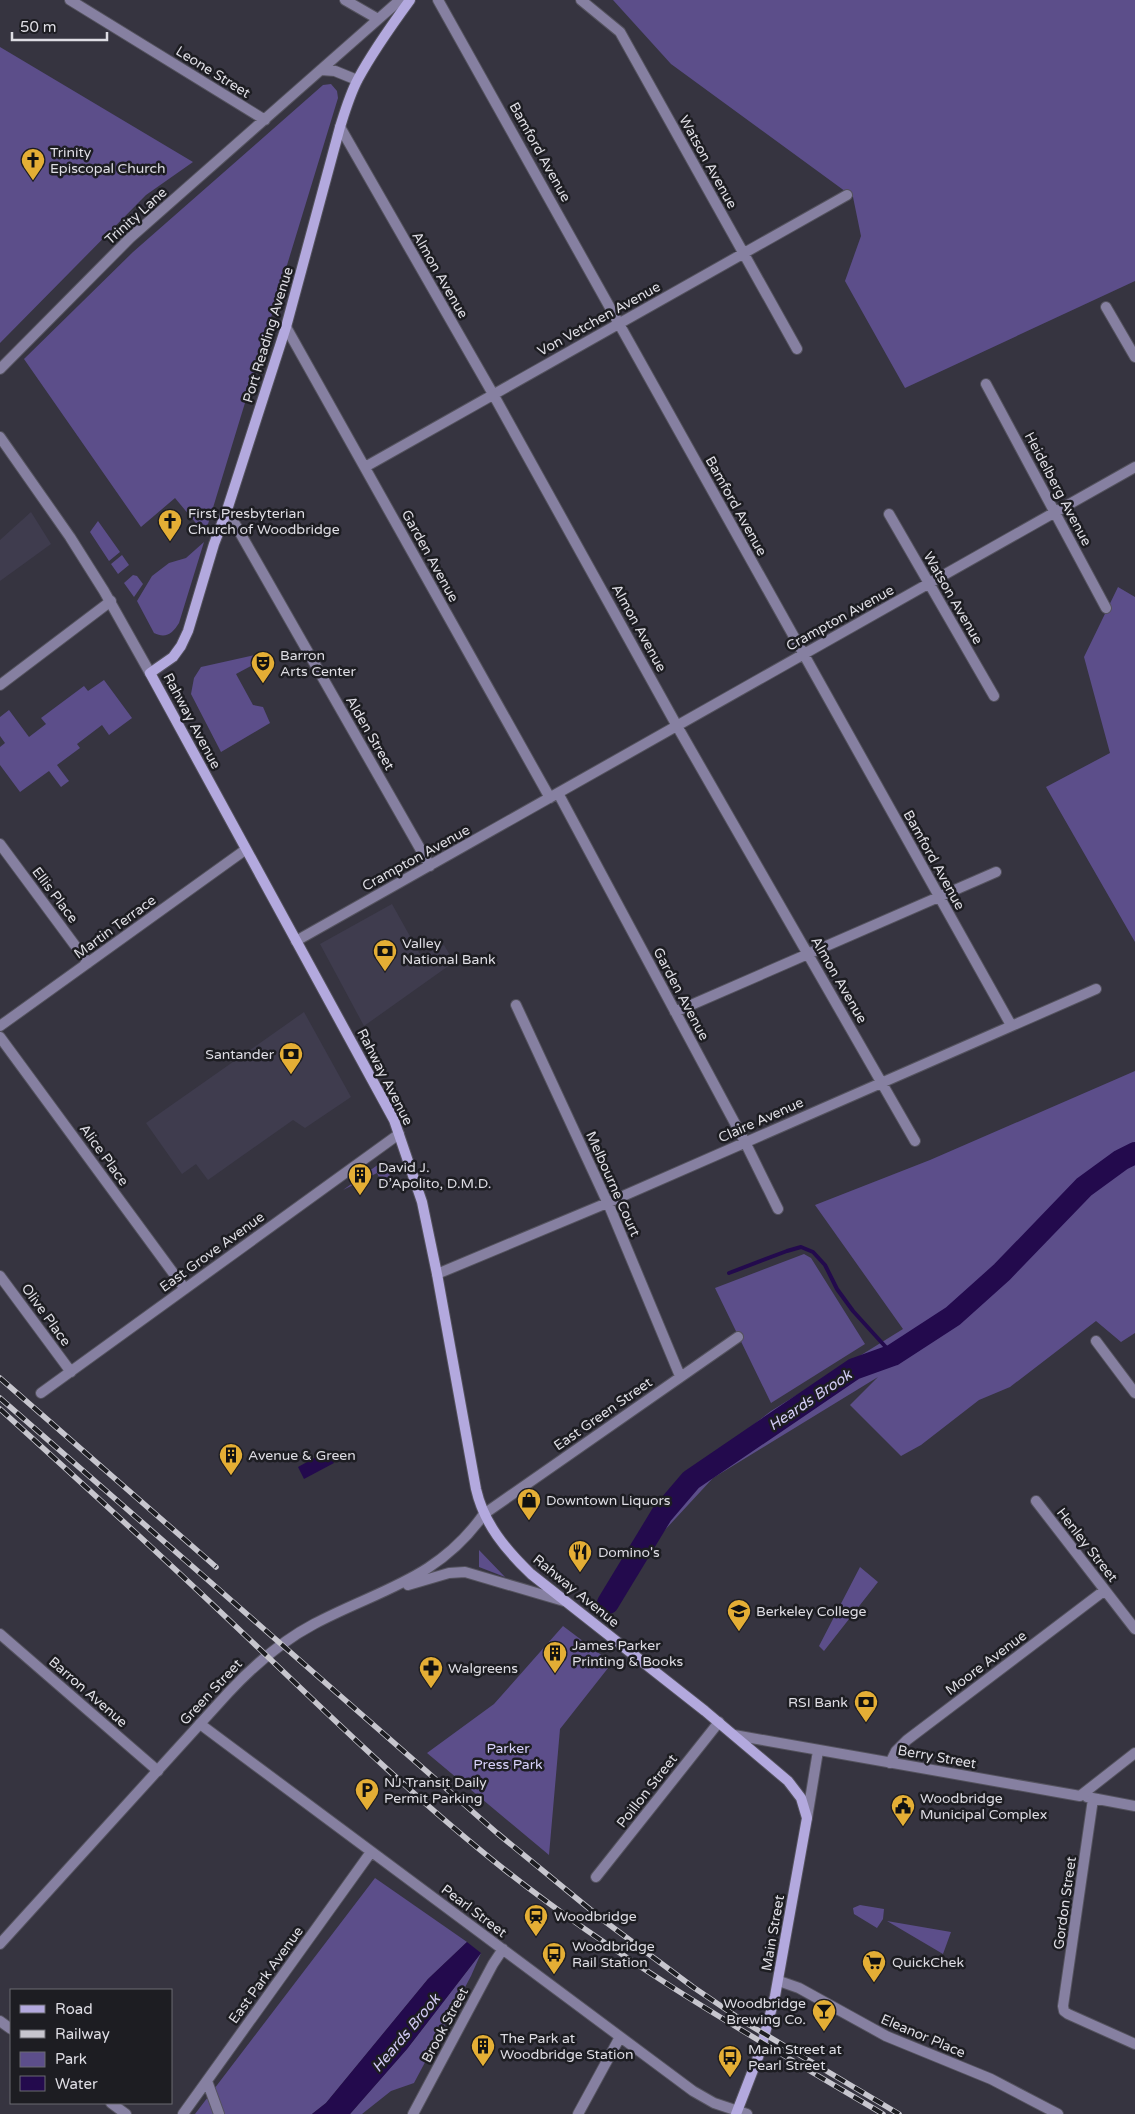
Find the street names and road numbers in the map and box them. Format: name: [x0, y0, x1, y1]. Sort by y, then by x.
street label: Leone Street: [173, 42, 254, 102]
street label: Bamford Avenue: [506, 99, 574, 205]
street label: Watson Avenue: [675, 112, 741, 212]
street label: Trinity Lane: [102, 184, 170, 248]
street label: Almon Avenue: [408, 229, 472, 322]
street label: Port Reading Avenue: [239, 265, 297, 405]
street label: Von Vetchen Avenue: [535, 278, 663, 360]
street label: Heidelberg Avenue: [1021, 429, 1095, 549]
street label: Bamford Avenue: [702, 453, 770, 559]
street label: Garden Avenue: [398, 507, 462, 605]
street label: Watson Avenue: [920, 549, 986, 647]
street label: Almon Avenue: [608, 581, 670, 675]
street label: Crampton Avenue: [783, 581, 897, 655]
street label: Rahway Avenue: [160, 670, 224, 772]
street label: Alden Street: [342, 693, 398, 774]
street label: Bamford Avenue: [900, 807, 968, 913]
street label: Crampton Avenue: [359, 821, 473, 895]
street label: Ellis Place: [28, 864, 82, 926]
street label: Martin Terrace: [71, 892, 159, 962]
street label: Almon Avenue: [807, 934, 871, 1027]
street label: Garden Avenue: [649, 945, 713, 1043]
street label: Rahway Avenue: [353, 1026, 417, 1128]
street label: Claire Avenue: [716, 1094, 806, 1146]
street label: Alice Place: [76, 1121, 132, 1189]
street label: Melbourne Court: [582, 1129, 644, 1240]
street label: East Grove Avenue: [156, 1208, 268, 1296]
street label: Olive Place: [18, 1280, 74, 1350]
street label: East Green Street: [551, 1373, 656, 1454]
street label: Henley Street: [1053, 1505, 1122, 1586]
street label: Rahway Avenue: [529, 1551, 623, 1631]
street label: Moore Avenue: [942, 1627, 1030, 1699]
street label: Barron Avenue: [45, 1653, 131, 1731]
street label: Green Street: [176, 1655, 246, 1728]
street label: Berry Street: [896, 1742, 978, 1772]
street label: Poillon Street: [613, 1750, 681, 1831]
street label: Gordon Street: [1050, 1855, 1080, 1951]
street label: Pearl Street: [438, 1881, 511, 1941]
street label: Main Street: [758, 1893, 788, 1972]
street label: East Park Avenue: [225, 1923, 307, 2027]
street label: Brook Street: [418, 1984, 472, 2066]
street label: Eleanor Place: [878, 2011, 968, 2061]

